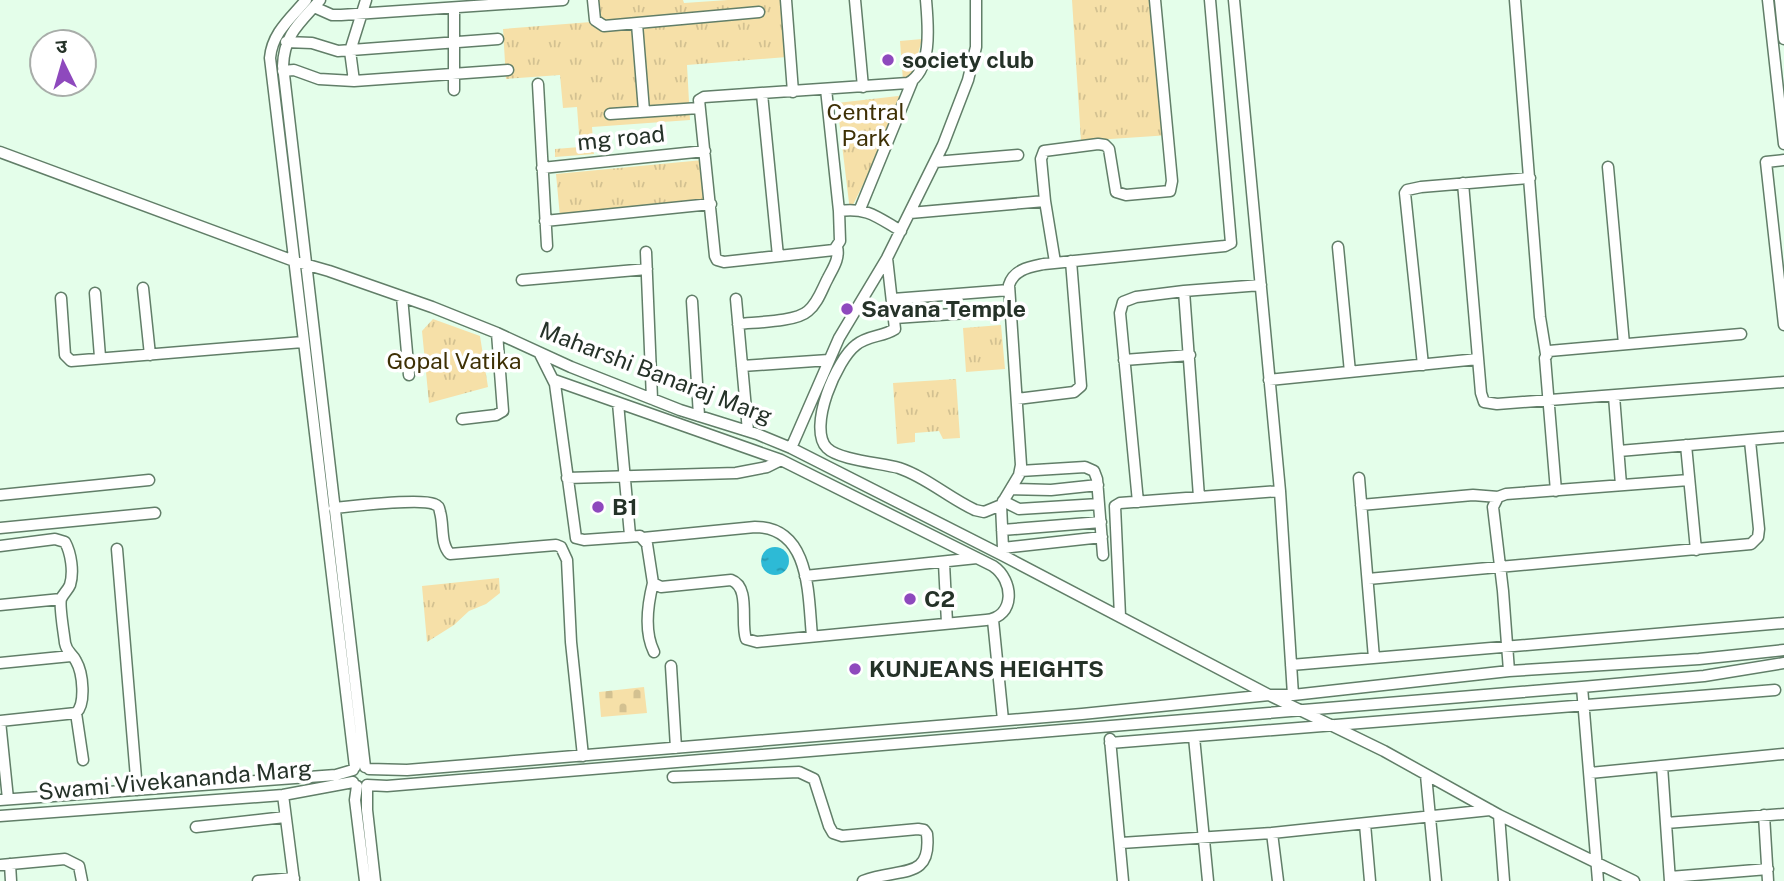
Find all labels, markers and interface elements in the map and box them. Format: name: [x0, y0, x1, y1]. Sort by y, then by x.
north arrow: [28, 28, 98, 98]
text: उ: [55, 35, 69, 58]
place label: society club: [902, 46, 1034, 73]
marker: society club: [880, 52, 896, 68]
park label: Central Park: [827, 98, 905, 151]
street label: mg road: [576, 119, 666, 156]
place label: Savana Temple: [861, 295, 1026, 322]
marker: Savana Temple: [839, 301, 855, 317]
street label: Maharshi Banaraj Marg: [536, 316, 776, 429]
park label: Gopal Vatika: [387, 347, 521, 374]
place label: B1: [612, 493, 638, 520]
marker: B1: [590, 499, 606, 515]
place label: C2: [924, 585, 955, 612]
marker: C2: [902, 591, 918, 607]
place label: KUNJEANS HEIGHTS: [869, 655, 1104, 682]
marker: KUNJEANS HEIGHTS: [847, 661, 863, 677]
street label: Swami Vivekananda Marg: [37, 754, 313, 805]

